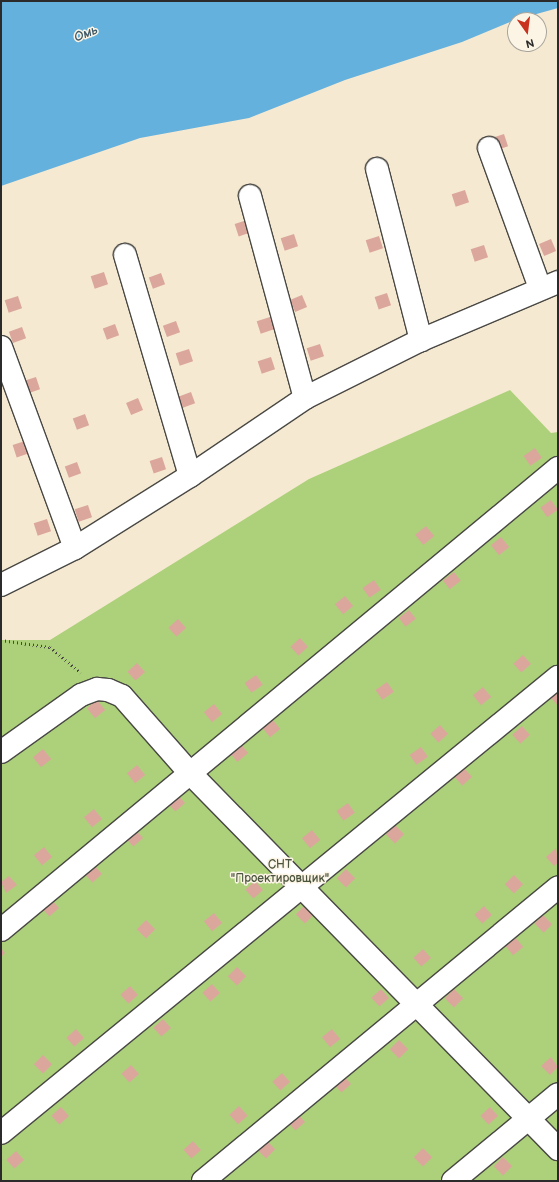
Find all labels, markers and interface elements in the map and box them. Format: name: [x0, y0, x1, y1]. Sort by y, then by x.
north arrow: [507, 12, 547, 52]
water label: Омь: [72, 22, 100, 46]
text: N: [524, 36, 535, 50]
park label: СНТ "Проектировщик": [231, 858, 329, 886]

